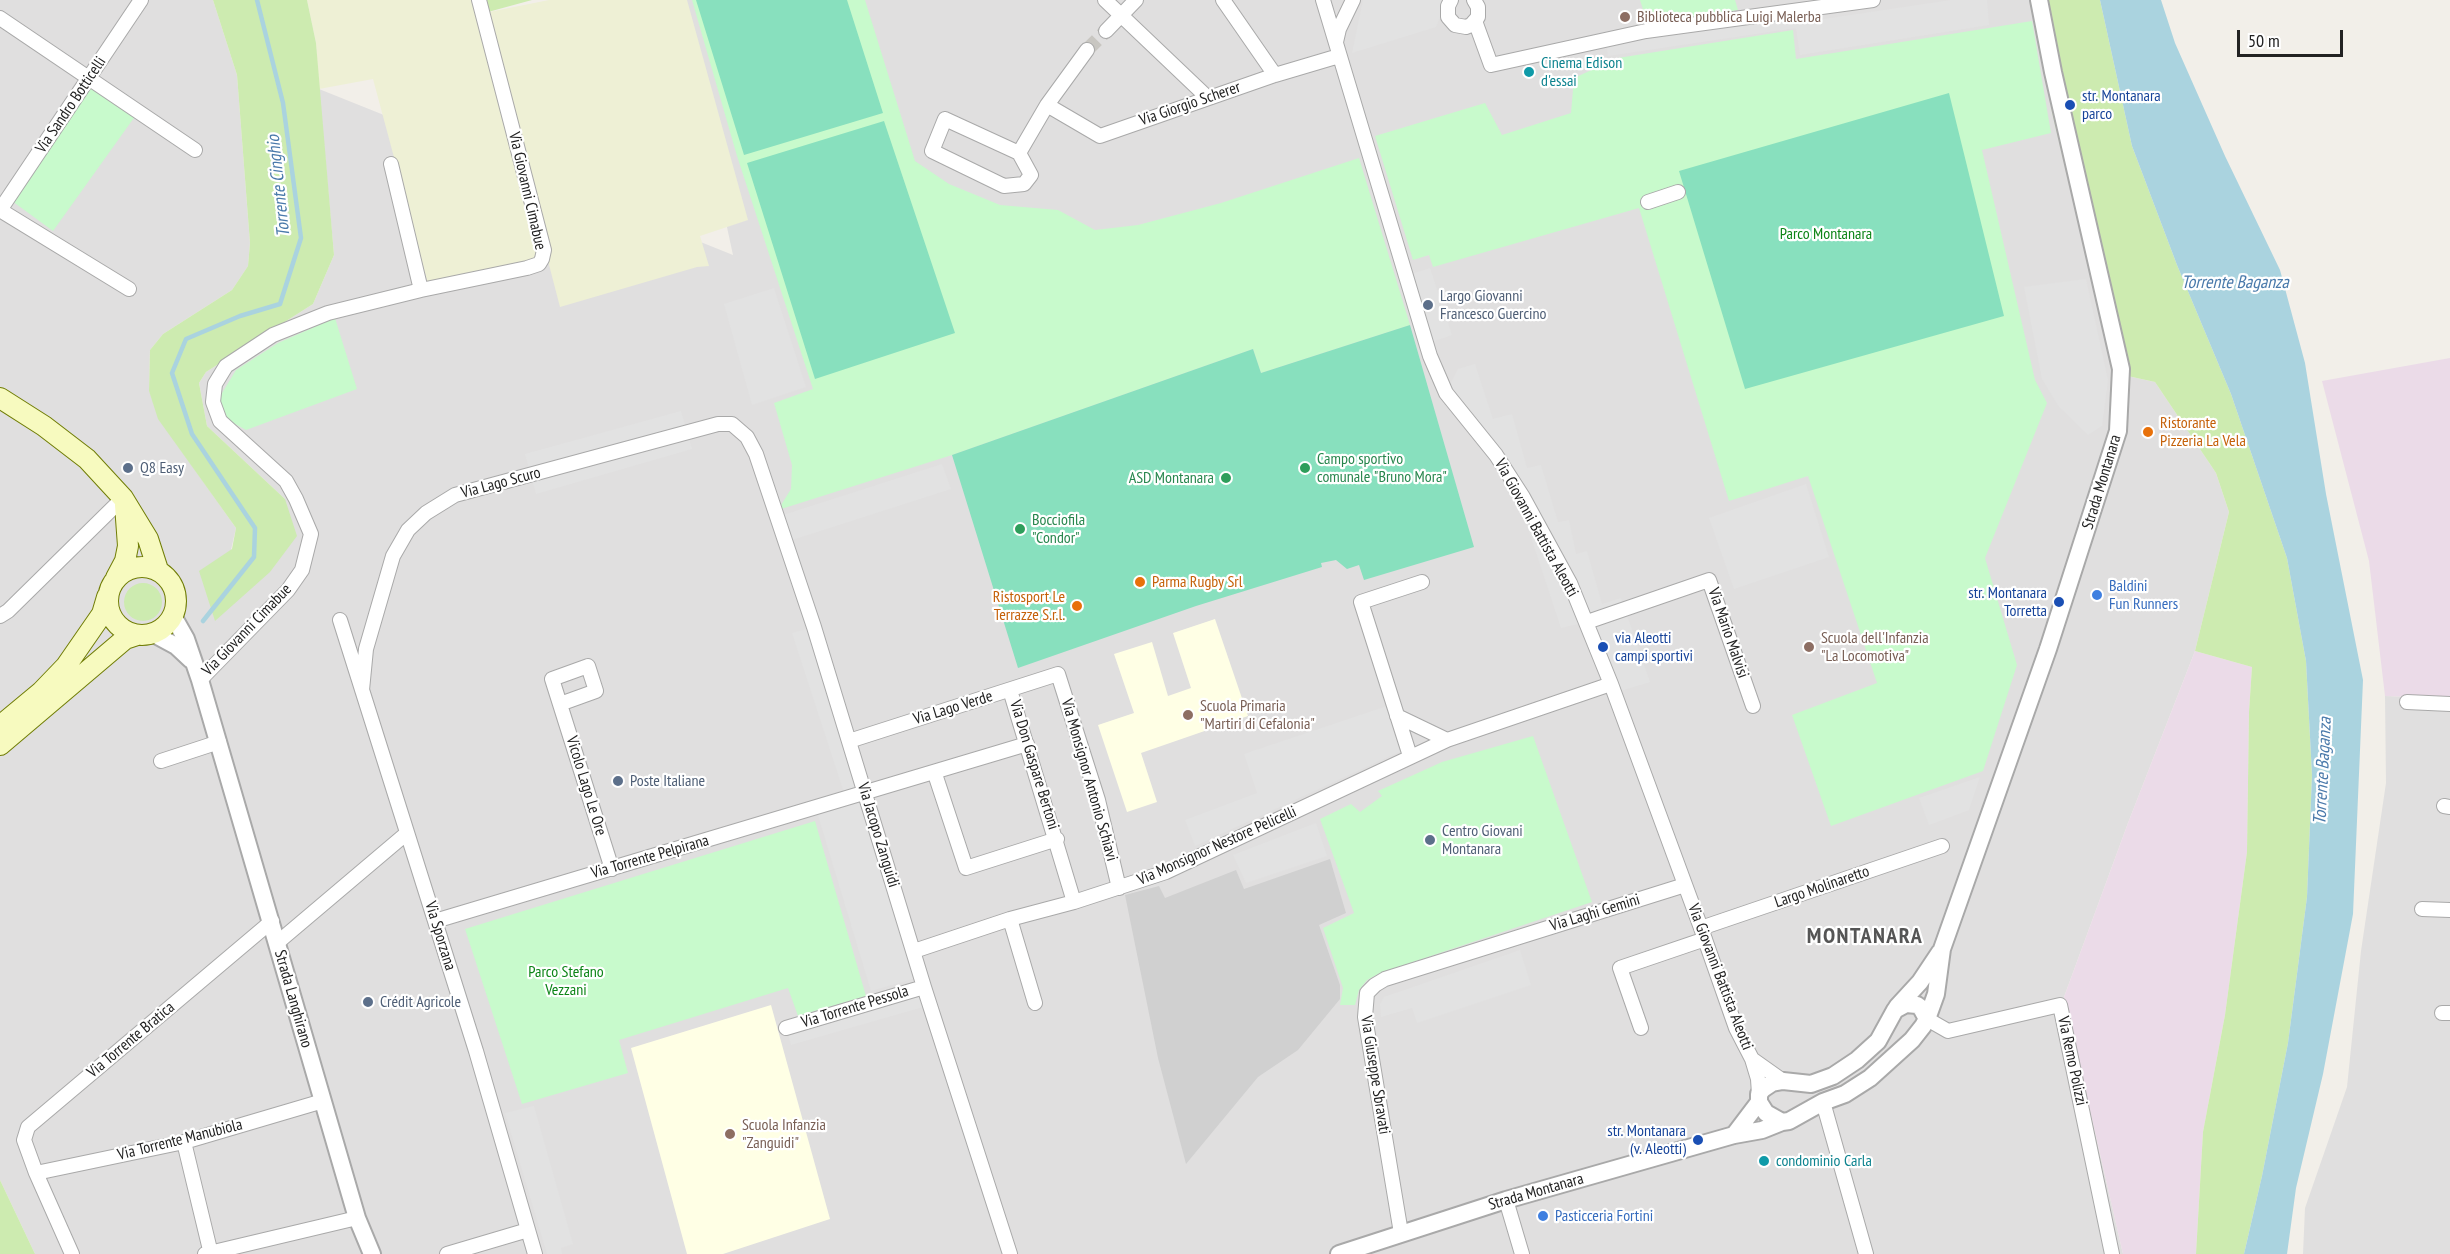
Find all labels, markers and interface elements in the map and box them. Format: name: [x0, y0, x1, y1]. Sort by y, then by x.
place label: Biblioteca pubblica Luigi Malerba: [1637, 7, 1821, 27]
marker: Biblioteca pubblica Luigi Malerba: [1618, 10, 1632, 24]
scale bar: [2240, 18, 2346, 56]
text: 50 m: [2248, 29, 2280, 52]
street label: Via Sandro Botticelli: [32, 53, 110, 157]
place label: Cinema Edison d'essai: [1541, 53, 1622, 91]
marker: Cinema Edison d'essai: [1522, 65, 1536, 79]
street label: Via Giorgio Scherer: [1137, 78, 1243, 130]
place label: str. Montanara parco: [2082, 86, 2161, 124]
marker: str. Montanara parco: [2063, 98, 2077, 112]
street label: Via Giovanni Cimabue: [504, 130, 550, 252]
water label: Torrente Cinghio: [263, 134, 295, 238]
park label: Parco Montanara: [1780, 224, 1872, 244]
water label: Torrente Baganza: [2181, 272, 2289, 294]
place label: Largo Giovanni Francesco Guercino: [1440, 286, 1546, 324]
marker: Largo Giovanni Francesco Guercino: [1421, 298, 1435, 312]
place label: Ristorante Pizzeria La Vela: [2160, 413, 2246, 451]
marker: Ristorante Pizzeria La Vela: [2141, 425, 2155, 439]
street label: Strada Montanara: [2079, 432, 2125, 532]
place label: Campo sportivo comunale "Bruno Mora": [1317, 449, 1447, 487]
street label: Via Giovanni Battista Aleotti: [1490, 456, 1582, 600]
place label: Q8 Easy: [140, 458, 184, 478]
marker: Q8 Easy: [121, 461, 135, 475]
marker: Campo sportivo comunale "Bruno Mora": [1298, 461, 1312, 475]
street label: Via Lago Scuro: [459, 463, 543, 503]
place label: ASD Montanara: [1129, 468, 1214, 488]
marker: ASD Montanara: [1219, 471, 1233, 485]
place label: Bocciofila "Condor": [1032, 510, 1085, 548]
marker: Bocciofila "Condor": [1013, 522, 1027, 536]
place label: Parma Rugby Srl: [1152, 572, 1242, 592]
marker: Parma Rugby Srl: [1133, 575, 1147, 589]
place label: Baldini Fun Runners: [2109, 576, 2178, 614]
street label: Via Giovanni Cimabue: [198, 580, 296, 680]
place label: str. Montanara Torretta: [1968, 583, 2047, 621]
street label: Via Mario Malvisi: [1704, 585, 1752, 681]
place label: Ristosport Le Terrazze S.r.l.: [993, 587, 1065, 625]
marker: Baldini Fun Runners: [2090, 588, 2104, 602]
marker: str. Montanara Torretta: [2052, 595, 2066, 609]
marker: Ristosport Le Terrazze S.r.l.: [1070, 599, 1084, 613]
place label: via Aleotti campi sportivi: [1615, 628, 1693, 666]
place label: Scuola dell'Infanzia "La Locomotiva": [1821, 628, 1929, 666]
marker: via Aleotti campi sportivi: [1596, 640, 1610, 654]
marker: Scuola dell'Infanzia "La Locomotiva": [1802, 640, 1816, 654]
street label: Via Lago Verde: [911, 687, 995, 729]
place label: Scuola Primaria "Martiri di Cefalonia": [1200, 696, 1315, 734]
street label: Via Monsignor Antonio Schiavi: [1057, 697, 1121, 863]
street label: Via Don Gaspare Bertoni: [1005, 698, 1063, 832]
marker: Scuola Primaria "Martiri di Cefalonia": [1181, 708, 1195, 722]
water label: Torrente Baganza: [2309, 717, 2337, 825]
street label: Vicolo Lago Le Ore: [562, 734, 610, 838]
place label: Poste Italiane: [630, 771, 705, 791]
marker: Poste Italiane: [611, 774, 625, 788]
street label: Via Jacopo Zanguidi: [853, 780, 903, 890]
street label: Via Monsignor Nestore Pelicelli: [1135, 802, 1299, 890]
place label: Centro Giovani Montanara: [1442, 821, 1523, 859]
street label: Via Torrente Pelpirana: [589, 831, 711, 883]
marker: Centro Giovani Montanara: [1423, 833, 1437, 847]
street label: Largo Molinaretto: [1772, 862, 1872, 912]
street label: Via Laghi Gemini: [1548, 890, 1642, 936]
street label: Via Sporzana: [420, 899, 460, 973]
street label: Via Giovanni Battista Aleotti: [1683, 901, 1757, 1053]
district label: MONTANARA: [1807, 924, 1923, 950]
street label: Strada Langhirano: [270, 948, 316, 1050]
park label: Parco Stefano Vezzani: [528, 962, 604, 1000]
street label: Via Torrente Pessola: [799, 982, 911, 1032]
place label: Crédit Agricole: [380, 992, 461, 1012]
marker: Crédit Agricole: [361, 995, 375, 1009]
street label: Via Torrente Bratica: [83, 998, 179, 1082]
street label: Via Giuseppe Sbravati: [1356, 1014, 1394, 1136]
street label: Via Remo Polizzi: [2053, 1015, 2091, 1107]
street label: Via Torrente Manubiola: [116, 1115, 244, 1165]
place label: Scuola Infanzia "Zanguidi": [742, 1115, 826, 1153]
place label: str. Montanara (v. Aleotti): [1607, 1121, 1686, 1159]
marker: Scuola Infanzia "Zanguidi": [723, 1127, 737, 1141]
marker: str. Montanara (v. Aleotti): [1691, 1133, 1705, 1147]
place label: condominio Carla: [1776, 1151, 1872, 1171]
marker: condominio Carla: [1757, 1154, 1771, 1168]
street label: Strada Montanara: [1486, 1169, 1586, 1215]
place label: Pasticceria Fortini: [1555, 1206, 1653, 1226]
marker: Pasticceria Fortini: [1536, 1209, 1550, 1223]

